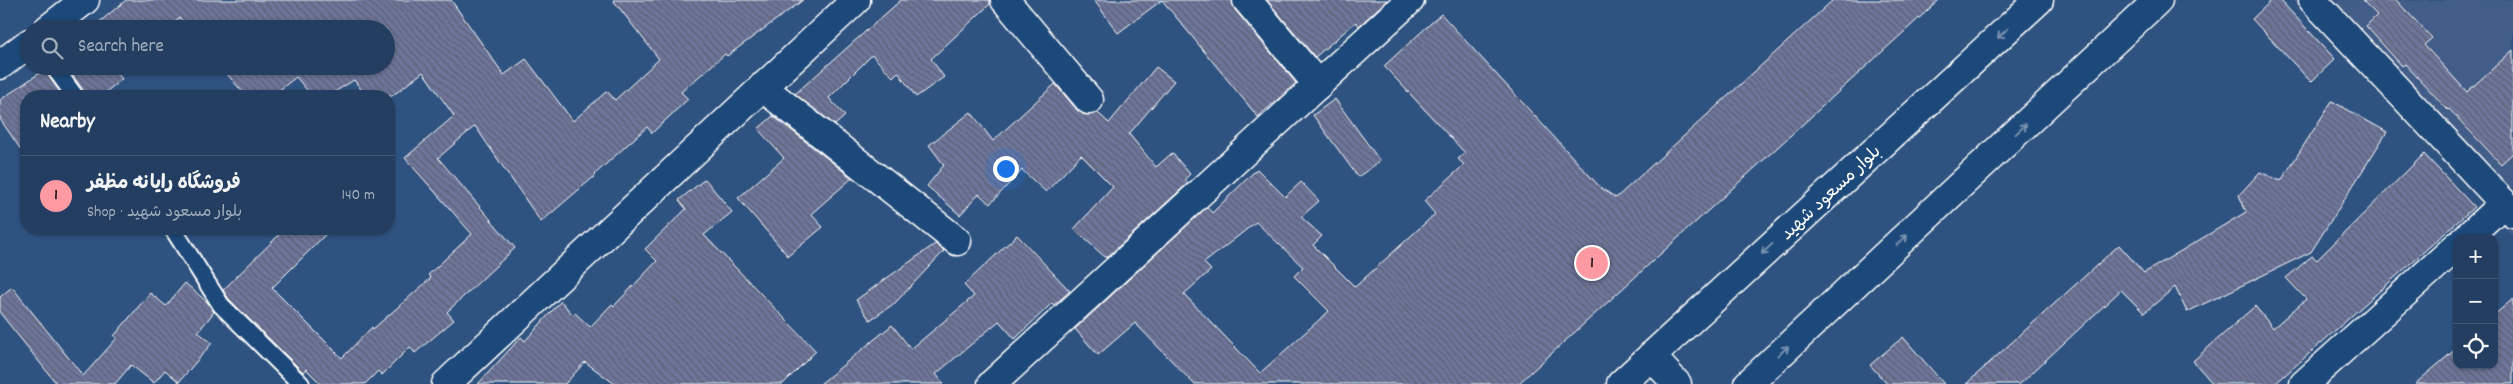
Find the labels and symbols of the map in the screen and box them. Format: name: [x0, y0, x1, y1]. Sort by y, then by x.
one-way arrow: [1996, 27, 2009, 39]
one-way arrow: [2014, 123, 2027, 135]
street label: بلوار مسعود شهید: [1776, 140, 1888, 247]
your location: [993, 156, 1019, 182]
one-way arrow: [1896, 234, 1908, 246]
pin: 1: [1576, 244, 1608, 282]
one-way arrow: [1761, 244, 1774, 255]
one-way arrow: [1777, 345, 1790, 357]

